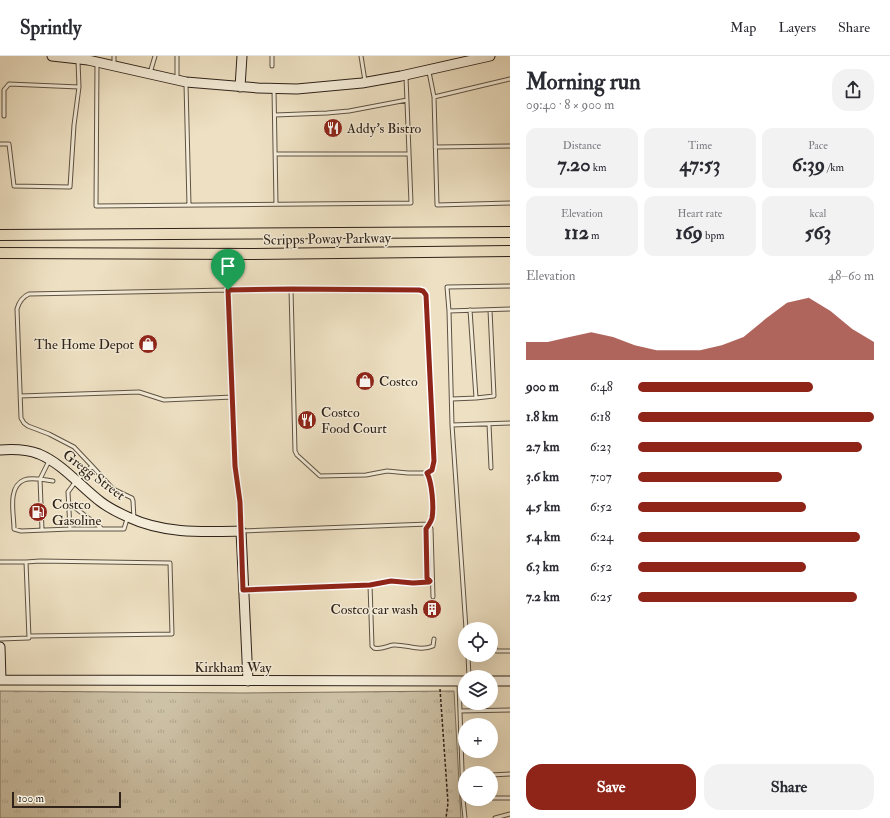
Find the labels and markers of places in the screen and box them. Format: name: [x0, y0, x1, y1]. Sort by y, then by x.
restaurant icon: Addy's Bistro: [322, 117, 344, 139]
place label: Addy's Bistro: [346, 120, 422, 138]
pin: [211, 249, 245, 290]
shop icon: The Home Depot: [137, 333, 159, 355]
place label: The Home Depot: [34, 336, 134, 354]
shop icon: Costco: [354, 370, 376, 392]
place label: Costco: [379, 373, 418, 390]
place label: Costco Food Court: [321, 404, 387, 437]
restaurant icon: Costco Food Court: [296, 409, 318, 431]
place label: Costco Gasoline: [52, 496, 102, 529]
fuel station icon: Costco Gasoline: [27, 501, 49, 523]
building icon: Costco car wash: [421, 598, 443, 620]
place label: Costco car wash: [330, 601, 419, 618]

